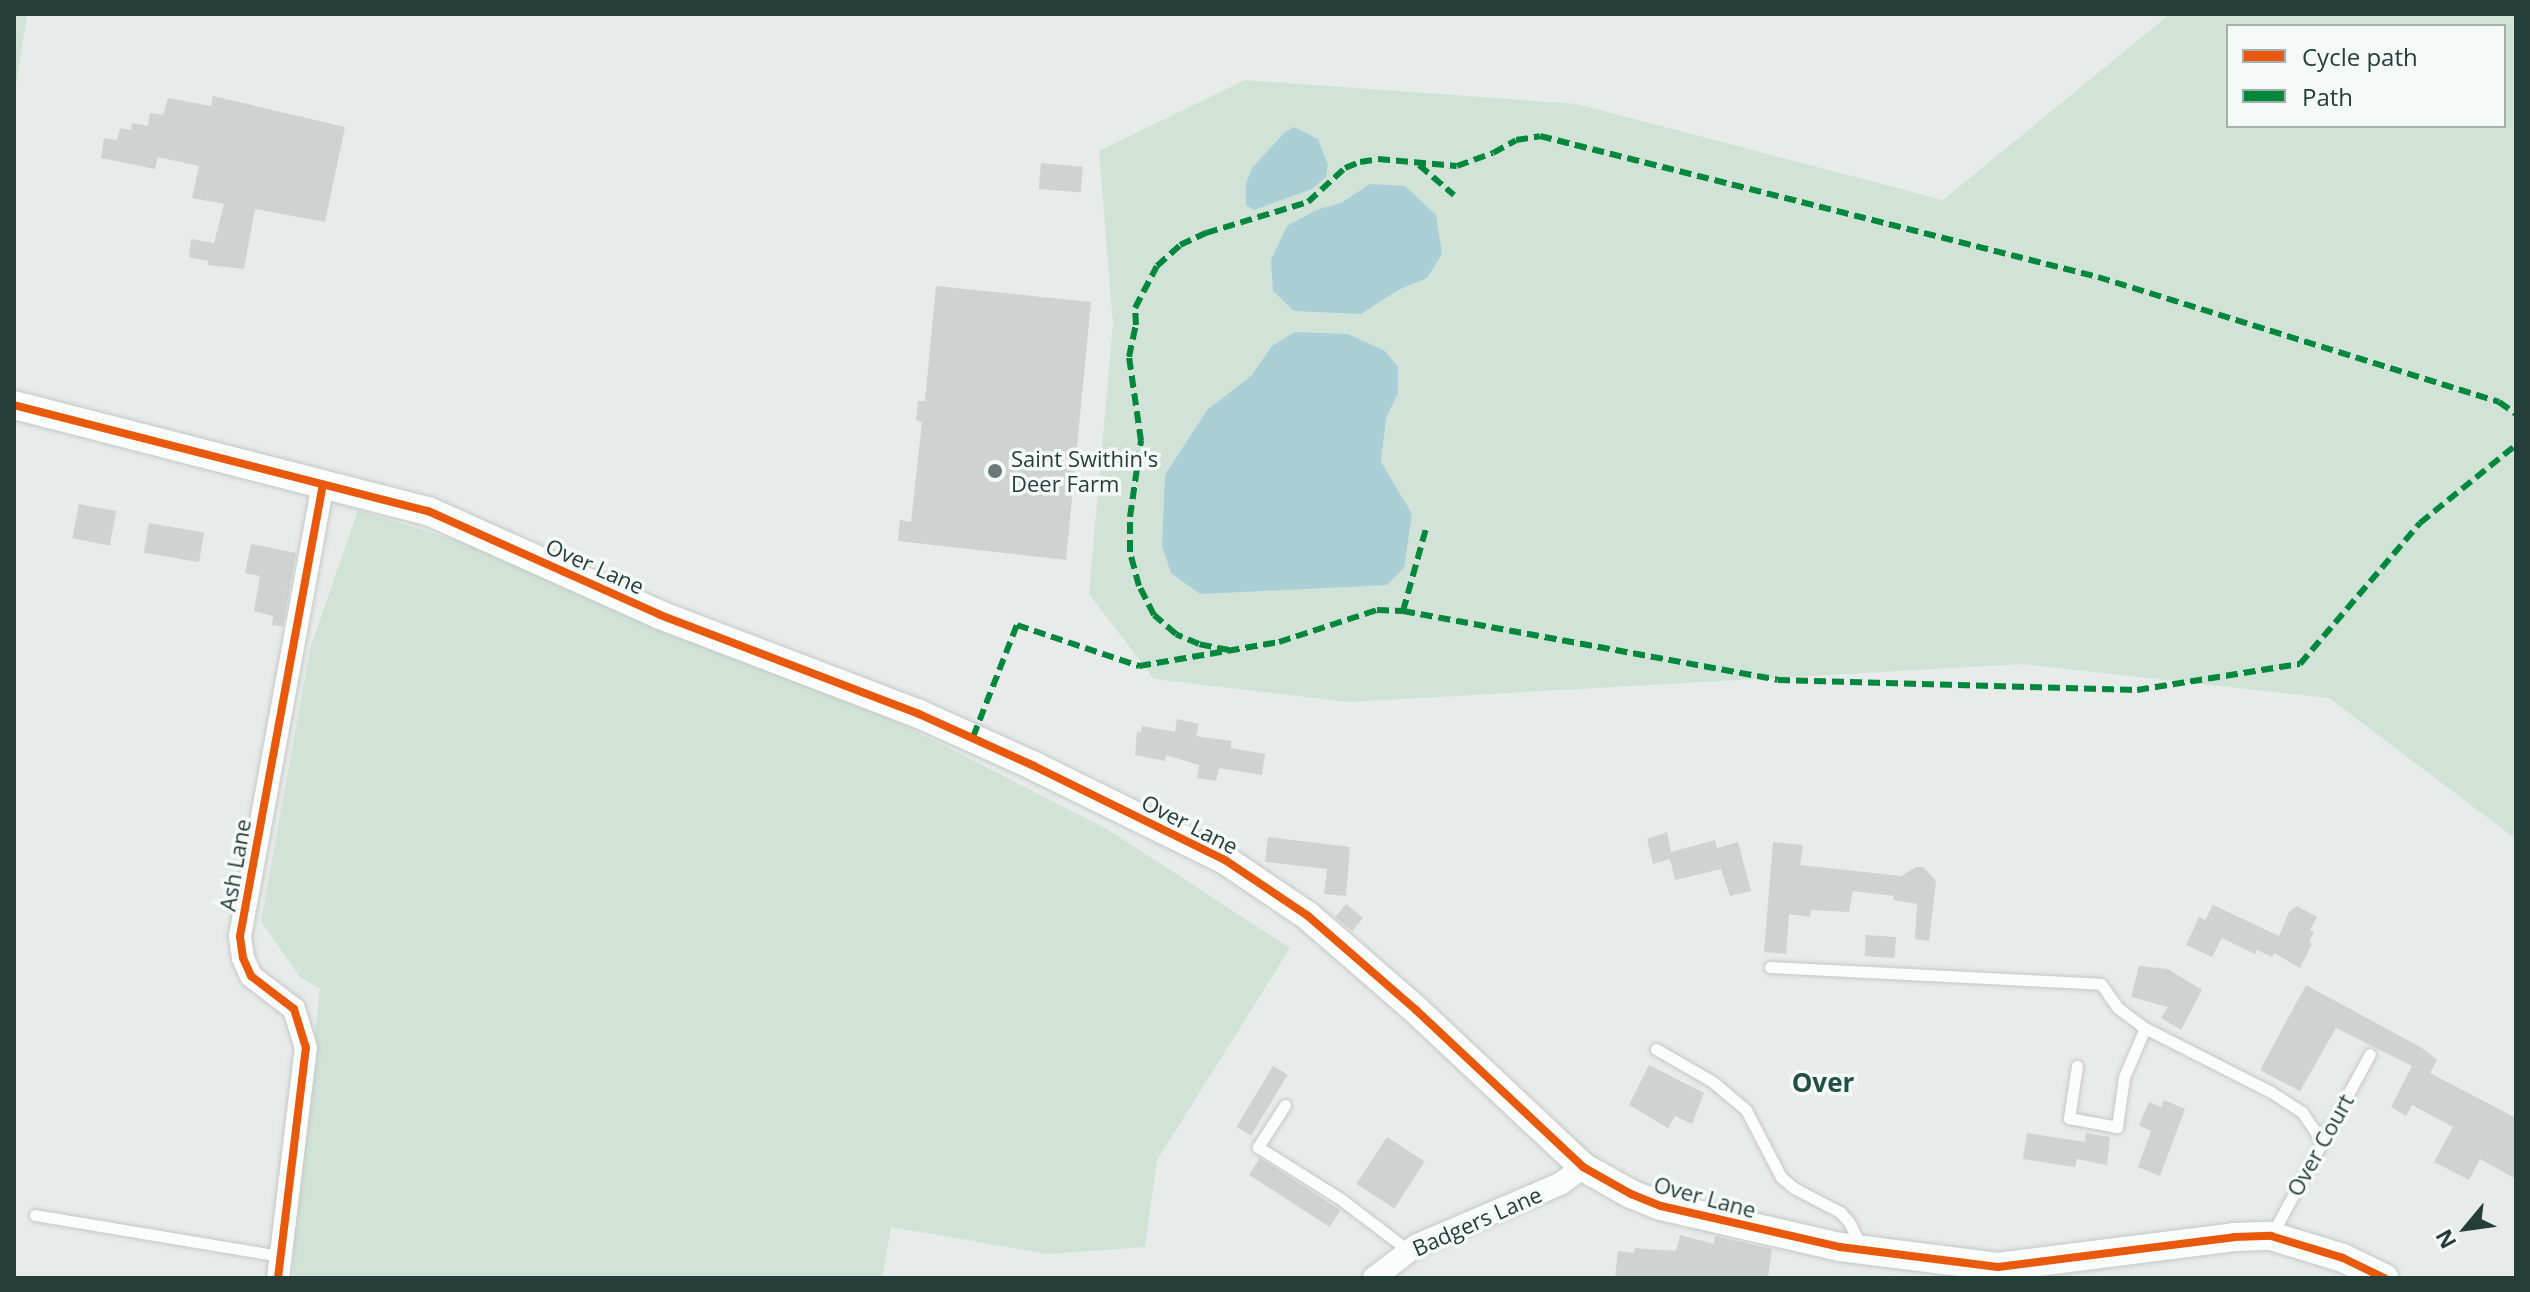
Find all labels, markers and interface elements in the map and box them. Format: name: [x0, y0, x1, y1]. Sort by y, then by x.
legend: [2226, 24, 2506, 128]
text: Cycle path: [2302, 40, 2418, 73]
text: Path: [2302, 80, 2353, 113]
place label: Saint Swithin's Deer Farm: [1011, 445, 1158, 496]
marker: Saint Swithin's Deer Farm: [986, 462, 1004, 480]
street label: Over Lane: [542, 533, 648, 599]
street label: Over Lane: [1137, 788, 1243, 860]
street label: Ash Lane: [214, 817, 256, 913]
district label: Over: [1792, 1067, 1854, 1099]
street label: Over Court: [2281, 1089, 2359, 1201]
street label: Over Lane: [1651, 1171, 1759, 1223]
street label: Badgers Lane: [1408, 1181, 1546, 1261]
north arrow: [2426, 1188, 2506, 1268]
text: N: [2428, 1225, 2462, 1255]

